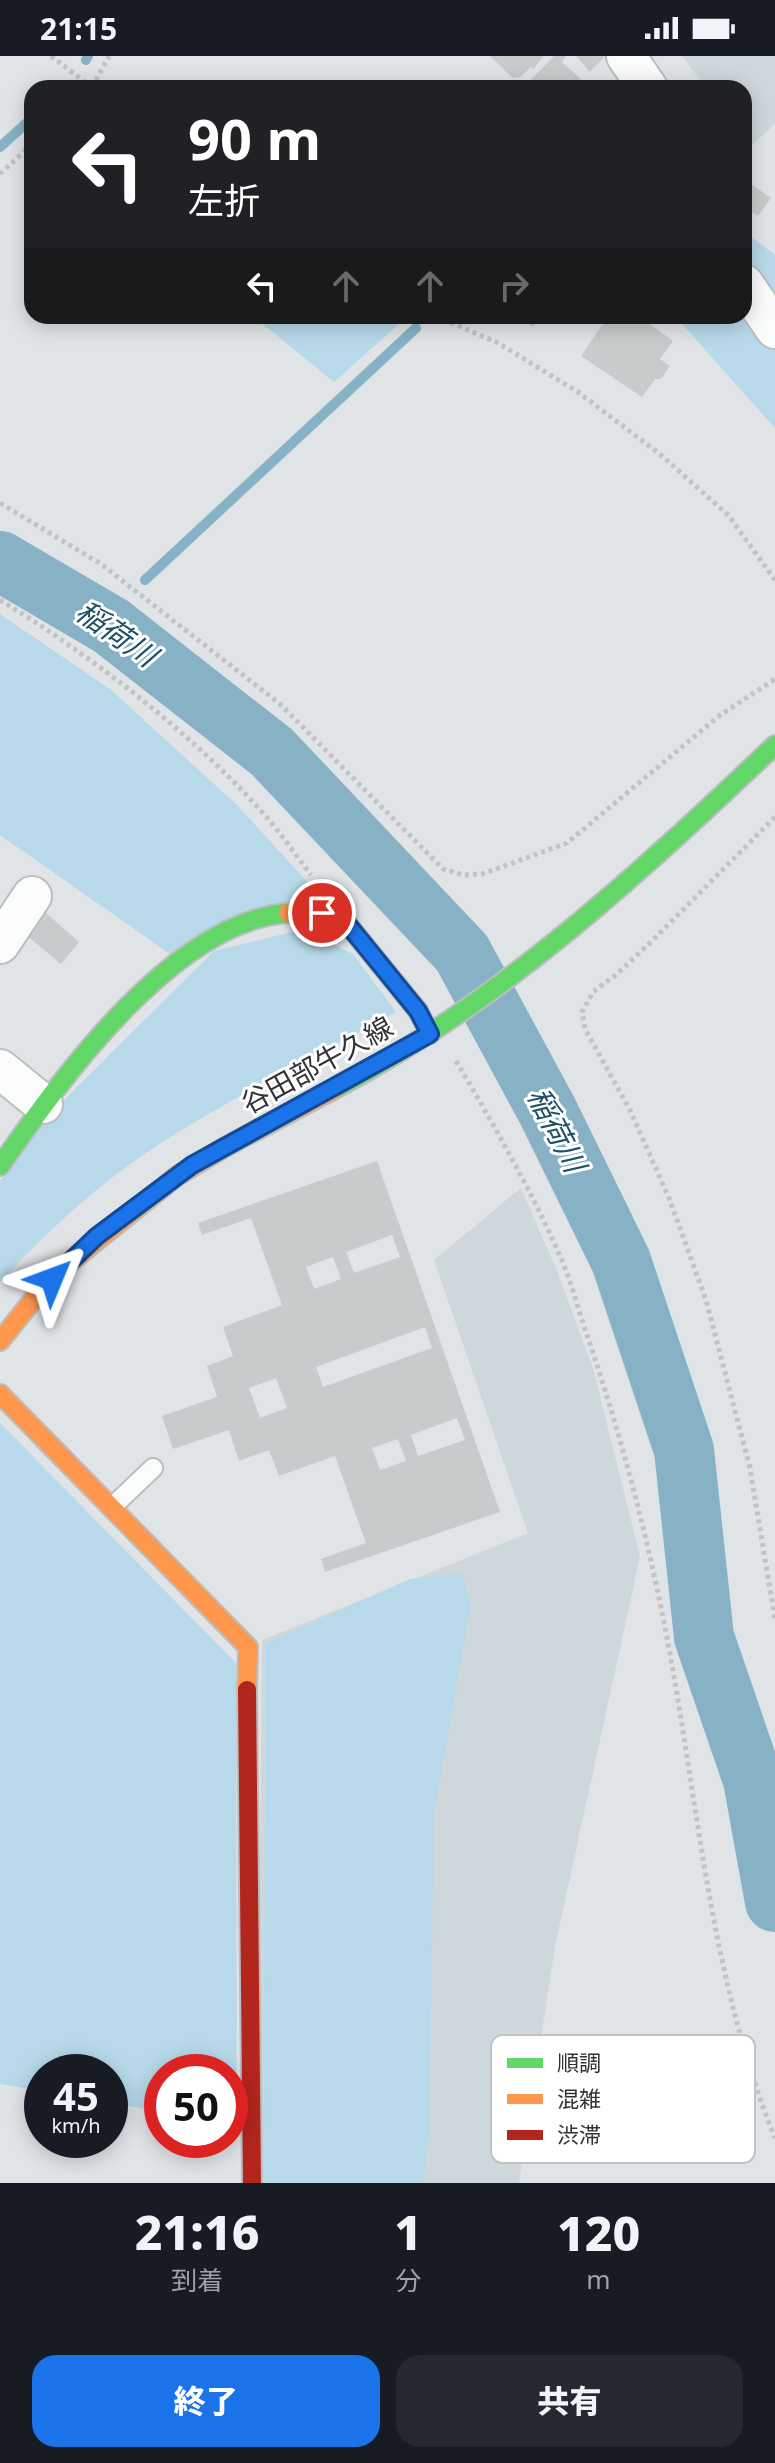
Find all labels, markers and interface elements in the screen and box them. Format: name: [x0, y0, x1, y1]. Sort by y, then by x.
text: 21:15: [40, 8, 117, 49]
text: 90 m: [188, 100, 321, 176]
icon: left: [56, 112, 160, 216]
text: 左折: [188, 176, 260, 225]
icon: left: [240, 264, 284, 308]
icon: ahead: [324, 264, 368, 308]
icon: ahead: [408, 264, 452, 308]
icon: right: [492, 264, 536, 308]
water label: 稲荷川: [68, 590, 168, 677]
pin: [288, 879, 356, 947]
icon: arrive: [300, 891, 344, 935]
street label: 谷田部牛久線: [234, 1007, 399, 1121]
water label: 稲荷川: [519, 1080, 597, 1181]
position arrow: [10, 1237, 94, 1321]
legend: [491, 2035, 755, 2163]
text: 順調: [557, 2047, 601, 2077]
speed limit sign: 50: [144, 2054, 248, 2158]
text: 45: [53, 2068, 99, 2123]
text: 混雑: [557, 2083, 601, 2113]
text: km/h: [51, 2112, 101, 2139]
text: 渋滞: [557, 2119, 601, 2149]
text: 21:16: [135, 2199, 259, 2264]
text: 1: [394, 2199, 422, 2264]
text: 120: [557, 2200, 640, 2265]
text: m: [586, 2261, 611, 2297]
text: 到着: [171, 2262, 223, 2298]
text: 分: [395, 2262, 421, 2298]
button: 終了: [32, 2355, 380, 2447]
button: 共有: [396, 2355, 743, 2447]

